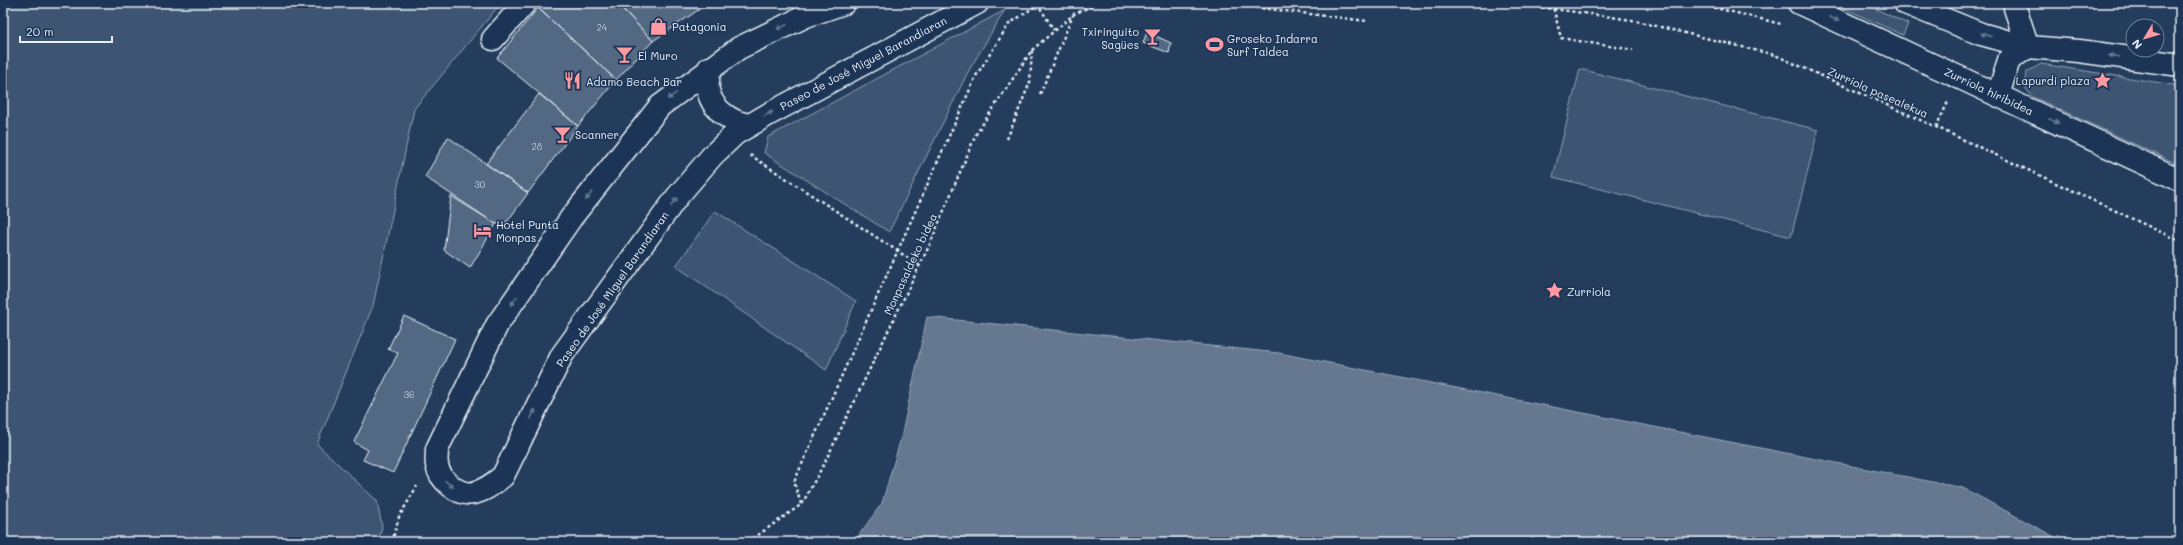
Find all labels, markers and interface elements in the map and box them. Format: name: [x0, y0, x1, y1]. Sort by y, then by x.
street label: Paseo de José Miguel Barandiaran: [777, 13, 949, 113]
shop icon: Patagonia: [649, 16, 669, 36]
one-way arrow: [1829, 16, 1840, 22]
scale bar: [20, 18, 112, 44]
north arrow: [2125, 18, 2165, 58]
place label: Patagonia: [672, 19, 727, 34]
house number: 24: [597, 22, 608, 33]
text: 20 m: [26, 23, 54, 39]
one-way arrow: [776, 24, 788, 30]
place label: Txiringuito Sagües: [1082, 24, 1139, 52]
bar icon: Txiringuito Sagües: [1142, 27, 1162, 47]
place label: Groseko Indarra Surf Taldea: [1227, 31, 1318, 59]
one-way arrow: [1980, 32, 1992, 38]
sports icon: Groseko Indarra Surf Taldea: [1204, 34, 1224, 54]
text: N: [2128, 37, 2145, 52]
bar icon: El Muro: [615, 45, 635, 65]
place label: El Muro: [638, 48, 678, 63]
one-way arrow: [2108, 53, 2120, 59]
street label: Zurriola pasealekua: [1825, 63, 1931, 121]
street label: Zurriola hiribidea: [1942, 64, 2036, 118]
place icon: Lapurdi plaza: [2093, 70, 2113, 90]
restaurant icon: Adamo Beach Bar: [563, 71, 583, 91]
place label: Lapurdi plaza: [2016, 73, 2090, 88]
place label: Adamo Beach Bar: [586, 74, 682, 89]
one-way arrow: [667, 92, 678, 100]
one-way arrow: [762, 111, 774, 118]
one-way arrow: [2048, 118, 2059, 124]
bar icon: Scanner: [552, 124, 572, 144]
place label: Scanner: [575, 127, 619, 142]
house number: 28: [532, 141, 543, 152]
house number: 30: [475, 179, 486, 190]
one-way arrow: [585, 190, 593, 201]
one-way arrow: [670, 196, 678, 207]
street label: Paseo de José Miguel Barandiaran: [552, 208, 672, 370]
street label: Monpasaldeko bidea: [880, 211, 940, 317]
place label: Hotel Punta Monpas: [496, 217, 559, 245]
hotel icon: Hotel Punta Monpas: [473, 220, 493, 240]
place icon: Zurriola: [1544, 281, 1564, 301]
place label: Zurriola: [1567, 284, 1611, 299]
one-way arrow: [510, 296, 518, 307]
house number: 36: [404, 389, 414, 400]
one-way arrow: [530, 409, 536, 420]
one-way arrow: [444, 480, 455, 488]

